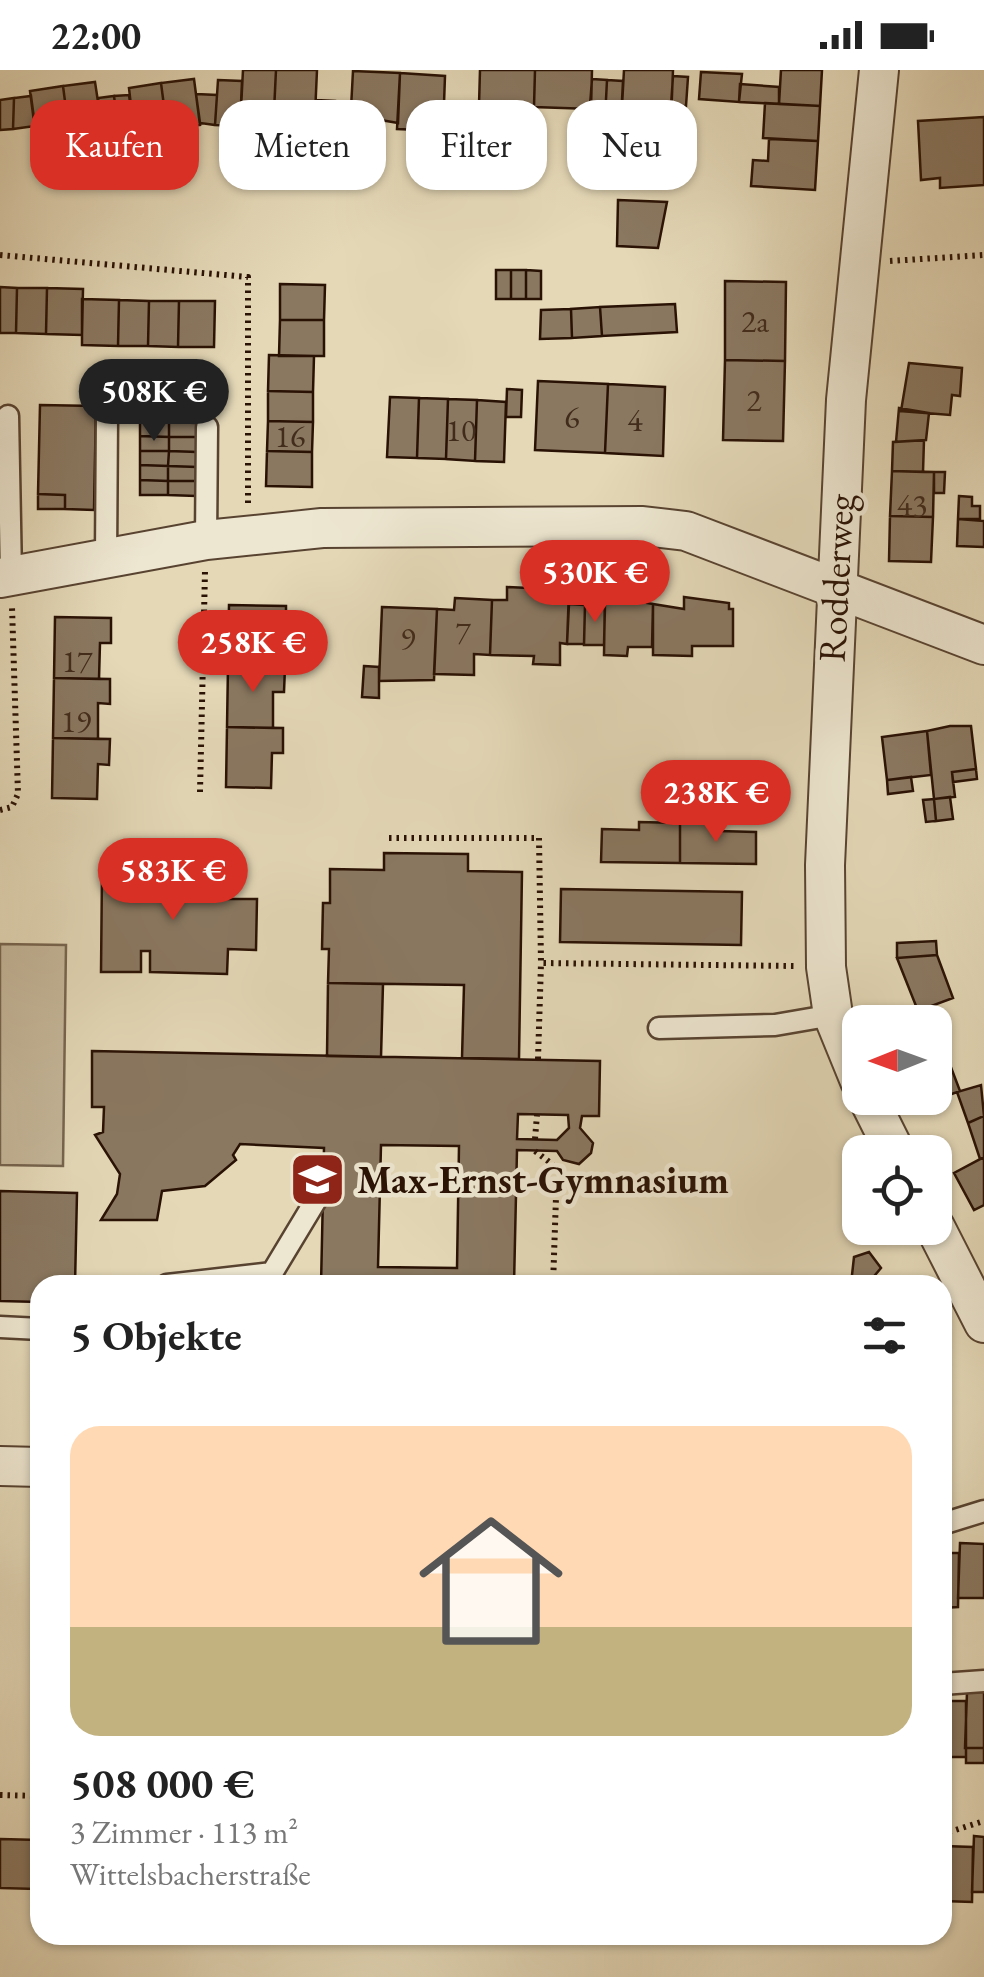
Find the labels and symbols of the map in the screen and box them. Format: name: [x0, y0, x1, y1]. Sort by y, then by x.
house number: 2a: [741, 300, 769, 342]
pin: 508K €: [73, 359, 235, 444]
house number: 2: [746, 379, 762, 421]
house number: 6: [564, 396, 580, 438]
house number: 4: [627, 399, 643, 441]
house number: 10: [446, 409, 476, 451]
house number: 16: [275, 415, 305, 457]
house number: 43: [897, 484, 927, 526]
street label: Rodderweg: [807, 492, 864, 663]
pin: 530K €: [514, 540, 676, 625]
pin: 258K €: [172, 610, 334, 695]
house number: 7: [455, 611, 471, 653]
house number: 9: [400, 617, 416, 659]
house number: 17: [62, 640, 93, 682]
house number: 19: [61, 700, 91, 742]
pin: 238K €: [635, 760, 797, 845]
pin: 583K €: [92, 838, 254, 923]
north arrow: [842, 1005, 952, 1115]
school or university icon: Max-Ernst-Gymnasium: [288, 1150, 348, 1210]
place label: Max-Ernst-Gymnasium: [357, 1155, 729, 1204]

